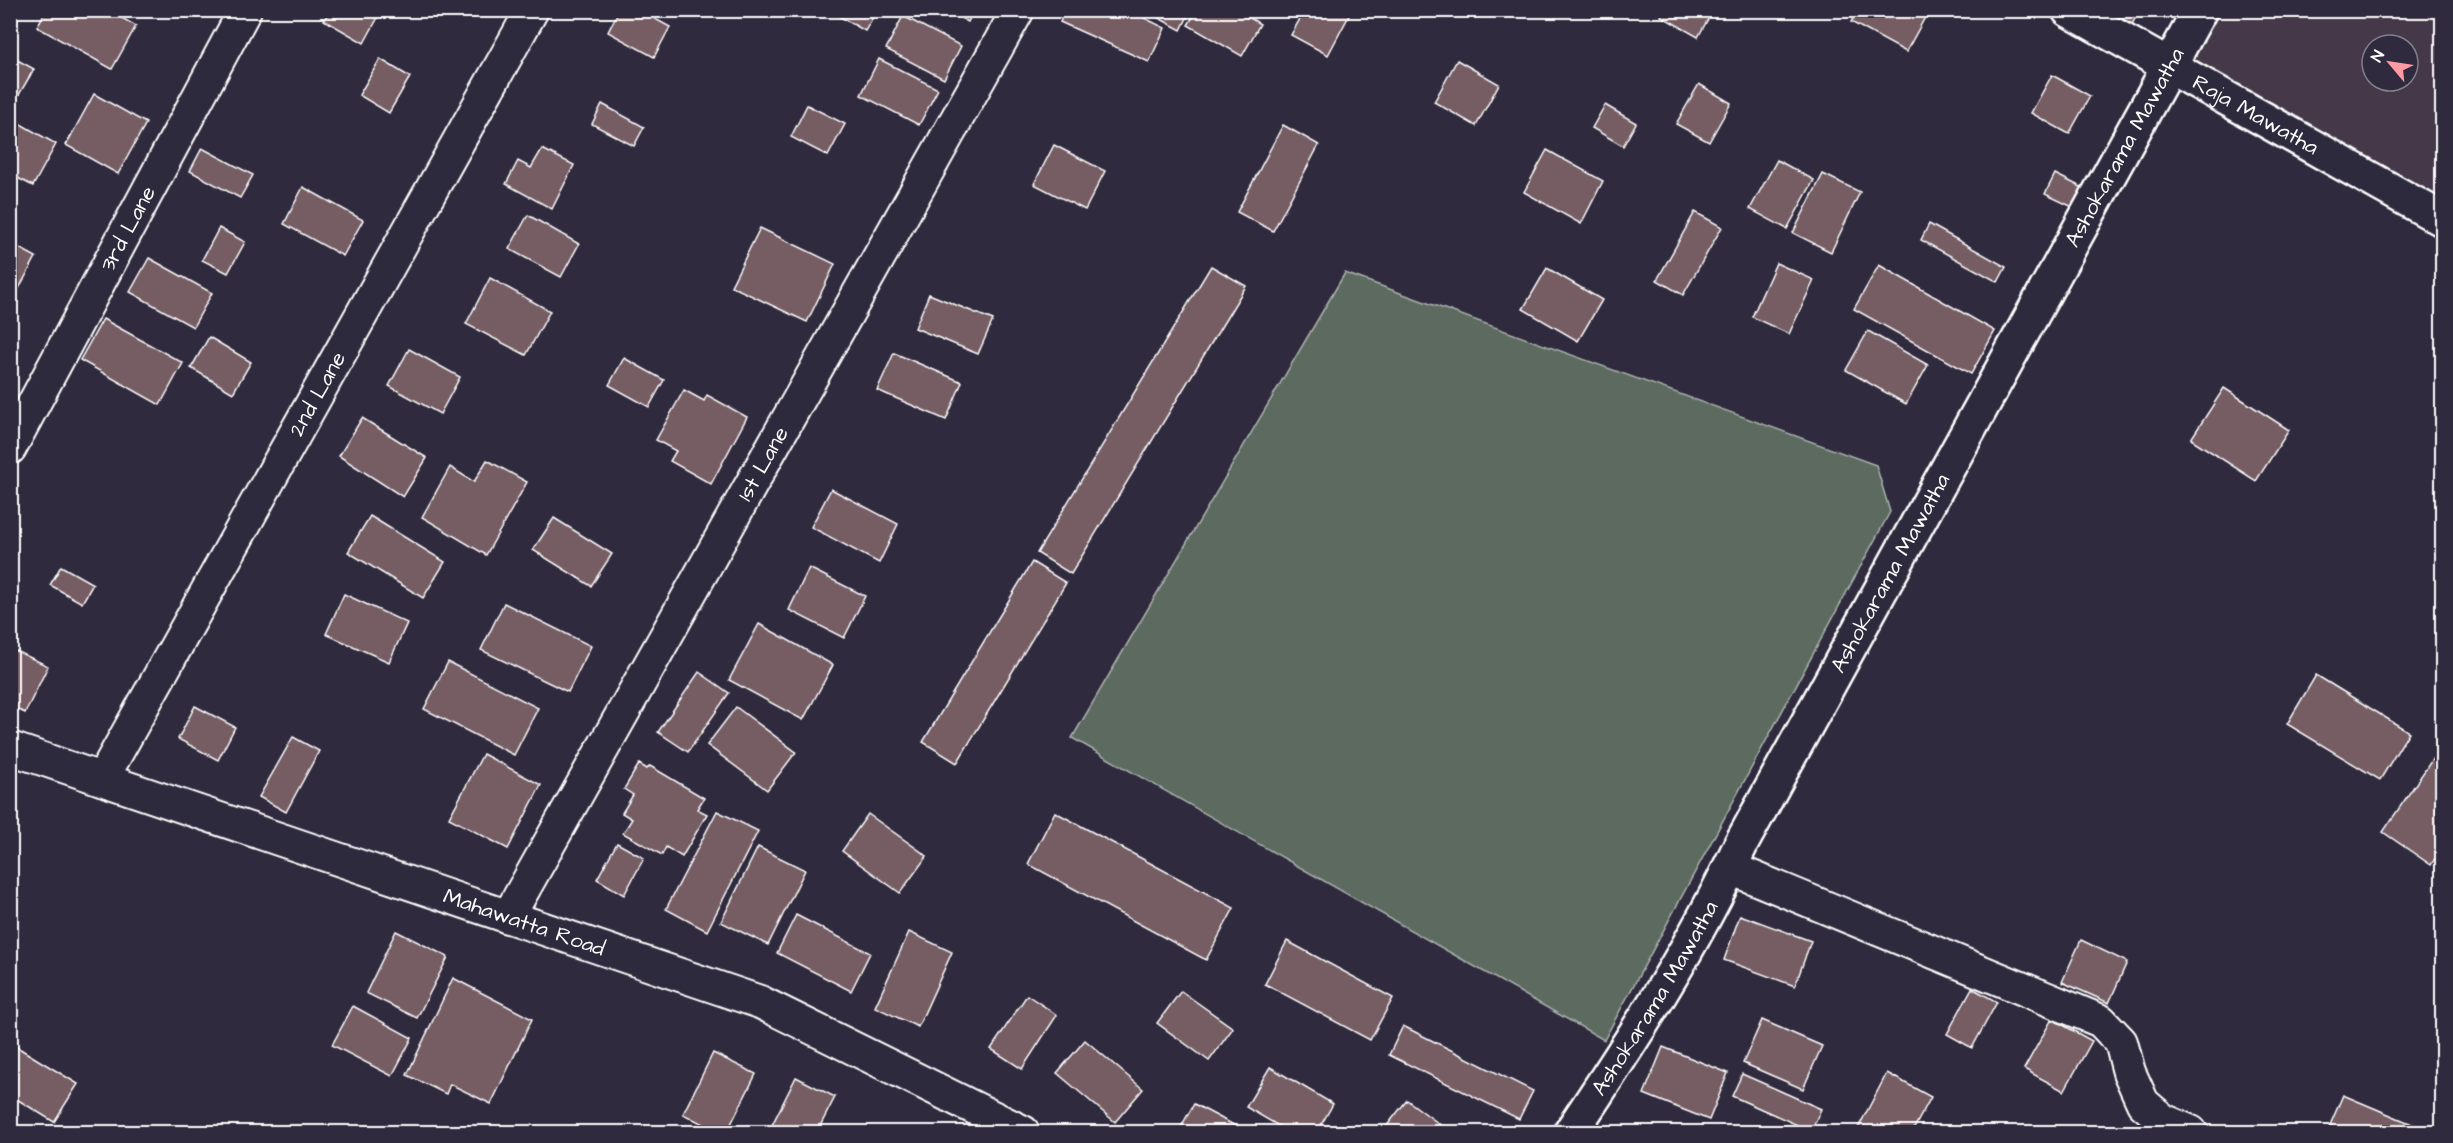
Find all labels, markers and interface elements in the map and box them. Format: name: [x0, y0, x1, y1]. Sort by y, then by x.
north arrow: [2360, 33, 2420, 93]
street label: Ashokarama Mawatha: [2057, 42, 2192, 253]
text: N: [2366, 46, 2390, 66]
street label: Raja Mawatha: [2187, 67, 2324, 162]
street label: 3rd Lane: [92, 180, 163, 277]
street label: 2nd Lane: [281, 346, 354, 442]
street label: 1st Lane: [730, 421, 796, 507]
street label: Ashokarama Mawatha: [1823, 468, 1957, 678]
street label: Mahawatta Road: [439, 880, 609, 964]
street label: Ashokarama Mawatha: [1584, 895, 1726, 1102]

